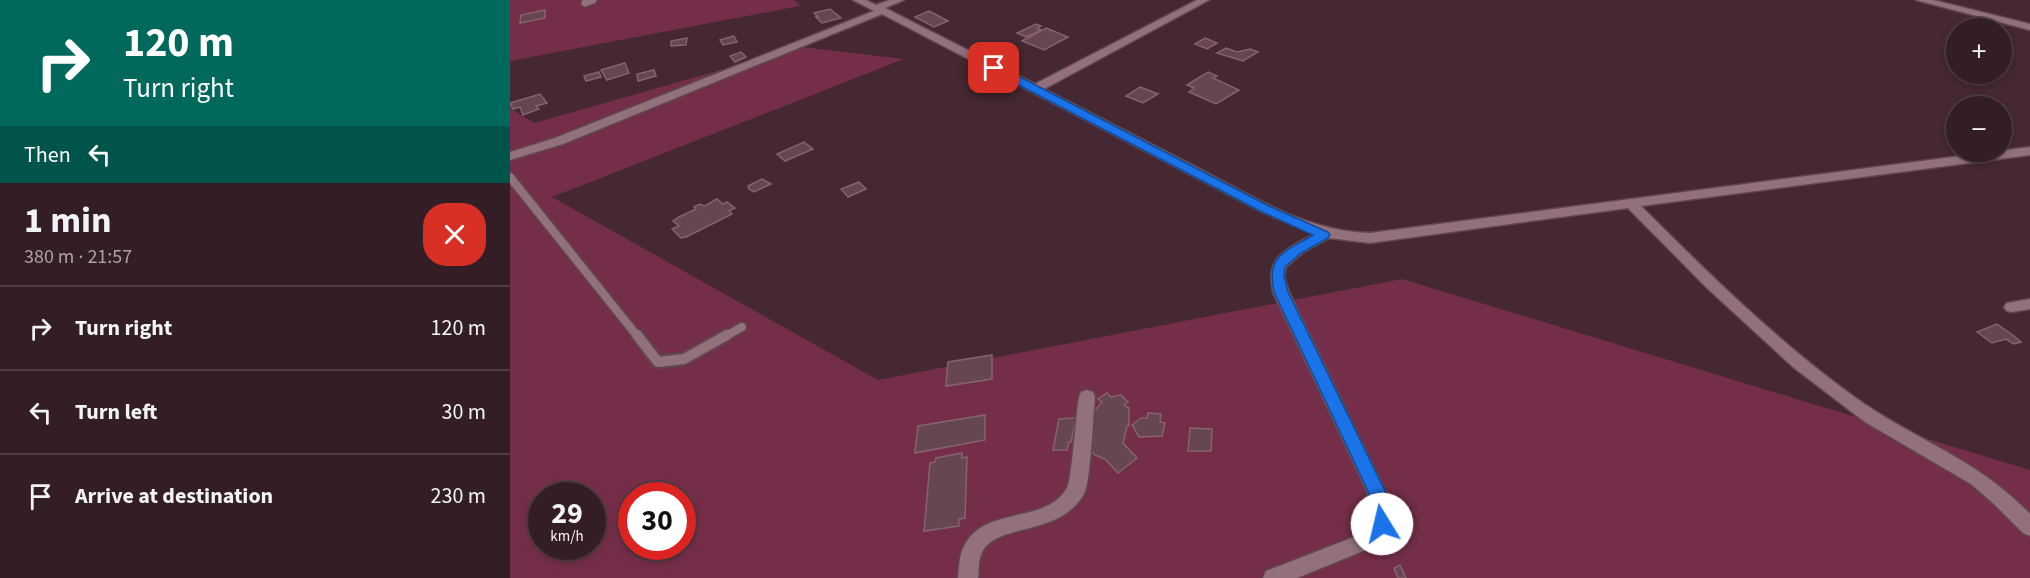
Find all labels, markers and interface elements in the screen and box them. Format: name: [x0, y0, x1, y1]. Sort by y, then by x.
text: 120 m: [123, 13, 234, 73]
map controls: [1946, 18, 2012, 162]
button: +: [1946, 18, 2012, 84]
icon: right: [24, 24, 102, 102]
pin: [968, 42, 1019, 93]
icon: arrive: [977, 51, 1010, 84]
text: Turn right: [123, 69, 234, 108]
button: −: [1946, 96, 2012, 162]
icon: left: [83, 138, 116, 171]
text: Then: [24, 139, 71, 171]
text: 1 min: [24, 195, 112, 246]
button: close: [423, 203, 486, 266]
text: 380 m · 21:57: [24, 243, 132, 271]
icon: right: [24, 312, 57, 345]
text: Turn right: [75, 312, 172, 344]
text: 120 m: [431, 312, 486, 344]
icon: left: [24, 396, 57, 429]
text: Turn left: [75, 396, 157, 428]
text: 30 m: [441, 396, 486, 428]
icon: arrive: [24, 480, 57, 513]
text: Arrive at destination: [75, 480, 273, 512]
text: 230 m: [431, 480, 486, 512]
speed limit sign: 30: [618, 482, 696, 560]
text: 29: [551, 492, 583, 535]
position arrow: [1350, 492, 1414, 556]
text: km/h: [550, 526, 584, 547]

